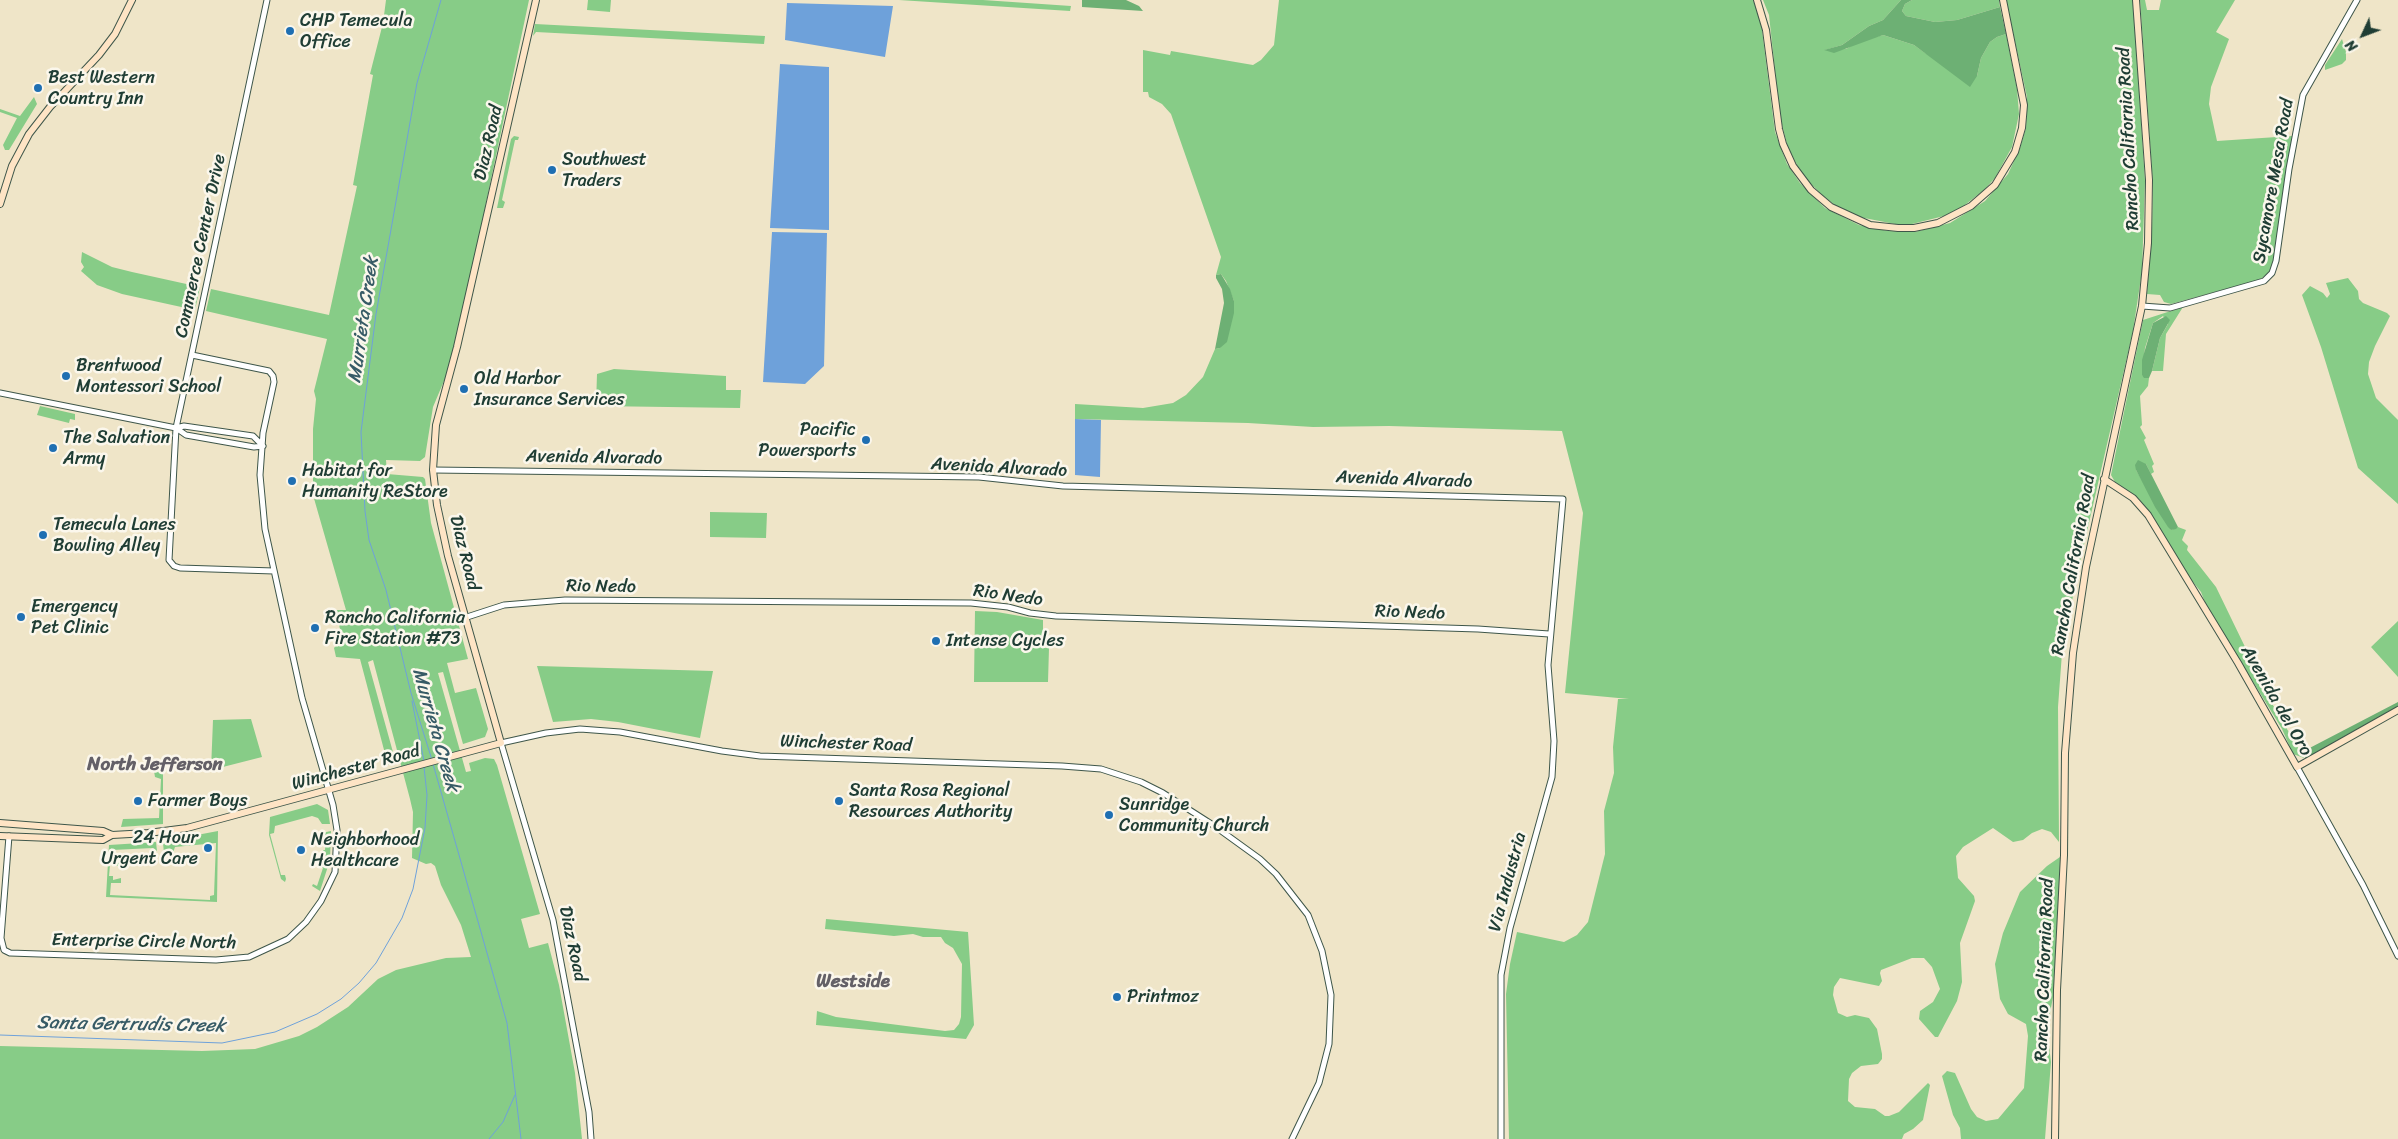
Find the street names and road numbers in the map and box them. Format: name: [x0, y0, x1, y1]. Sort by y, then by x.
street label: Rancho California Road: [2113, 47, 2145, 231]
street label: Sycamore Mesa Road: [2249, 97, 2299, 265]
street label: Diaz Road: [470, 103, 508, 183]
street label: Commerce Center Drive: [171, 152, 231, 340]
street label: Avenida Alvarado: [526, 446, 662, 470]
street label: Avenida Alvarado: [930, 454, 1068, 482]
street label: Avenida Alvarado: [1335, 467, 1473, 493]
street label: Rancho California Road: [2047, 473, 2101, 657]
street label: Diaz Road: [444, 513, 484, 593]
street label: Rio Nedo: [566, 576, 636, 598]
street label: Rio Nedo: [972, 580, 1044, 612]
street label: Rio Nedo: [1375, 601, 1445, 625]
street label: Avenida del Oro: [2236, 642, 2316, 760]
street label: Winchester Road: [780, 731, 912, 757]
street label: Winchester Road: [290, 741, 422, 795]
street label: Via Industria: [1484, 830, 1532, 934]
street label: Rancho California Road: [2031, 878, 2059, 1062]
street label: Diaz Road: [553, 904, 591, 984]
street label: Enterprise Circle North: [51, 930, 237, 954]

